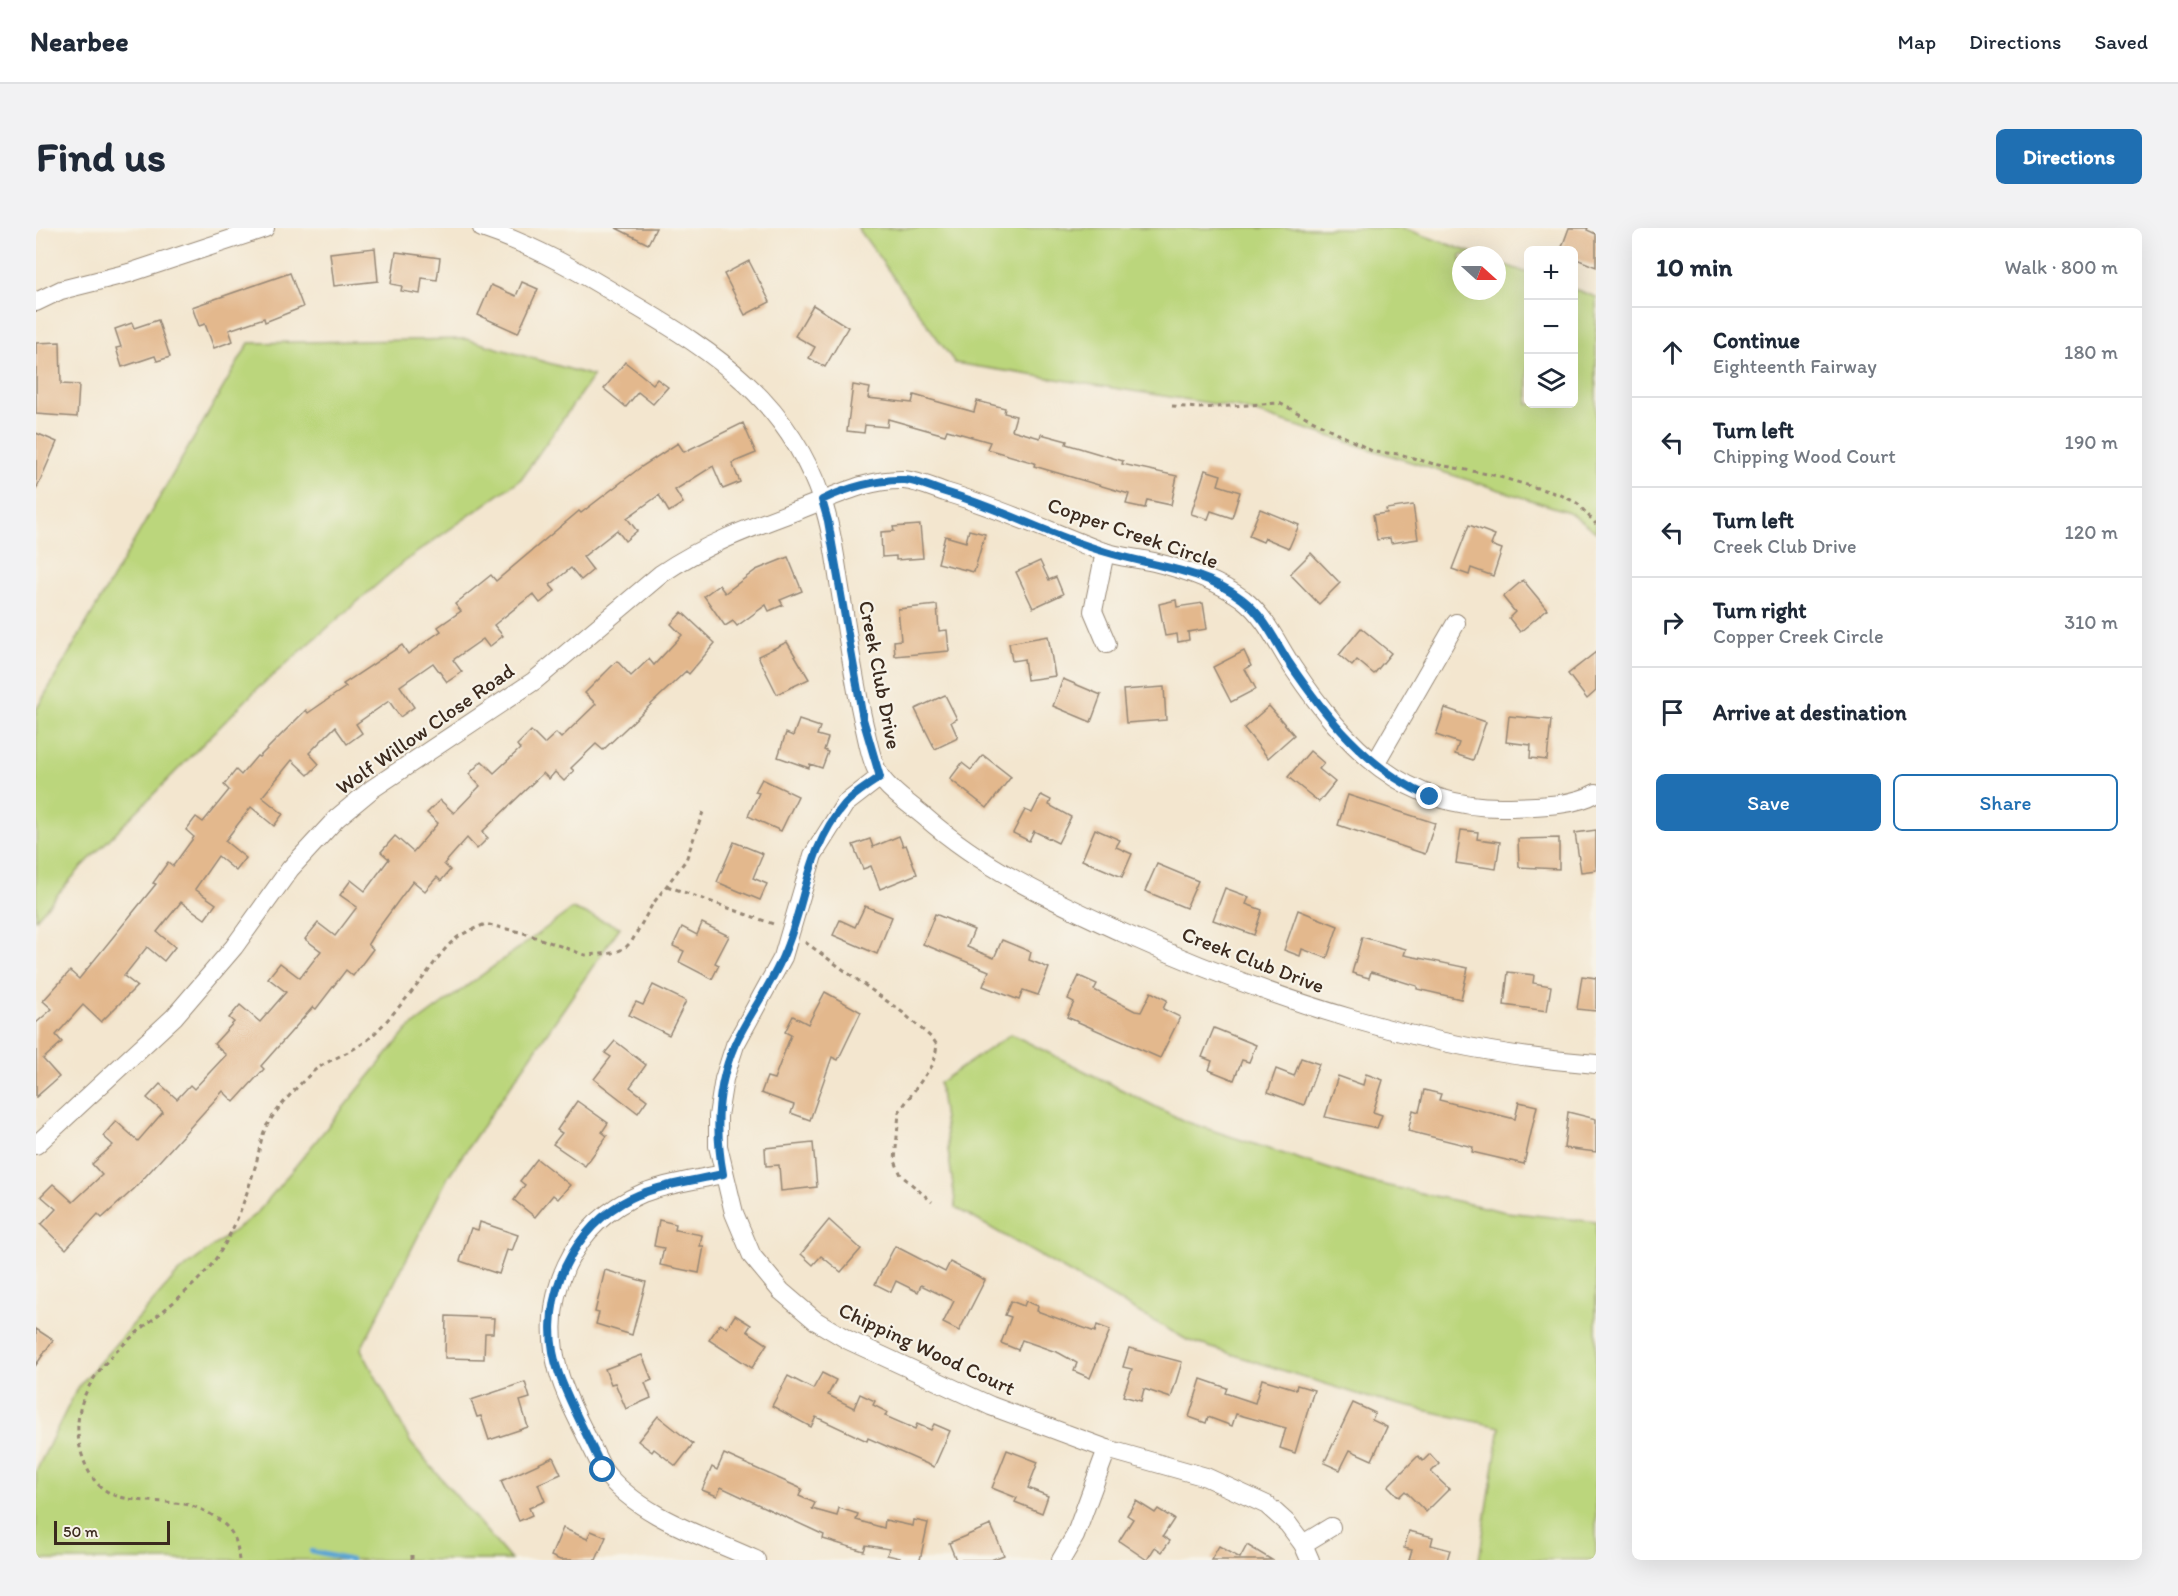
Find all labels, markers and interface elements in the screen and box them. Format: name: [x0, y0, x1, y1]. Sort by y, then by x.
text: Nearbee: [30, 24, 129, 58]
text: Map: [1898, 29, 1936, 54]
text: Directions: [1969, 29, 2061, 54]
text: Saved: [2094, 29, 2148, 54]
button: Directions: [1996, 129, 2142, 184]
text: Find us: [36, 131, 166, 182]
north arrow: [1452, 246, 1506, 300]
map controls: [1524, 246, 1578, 408]
button: +: [1524, 246, 1578, 300]
text: 10 min: [1656, 251, 1732, 283]
text: Walk · 800 m: [2005, 255, 2118, 279]
button: −: [1524, 300, 1578, 354]
text: Continue: [1713, 327, 1800, 354]
icon: ahead: [1656, 336, 1689, 369]
text: 180 m: [2064, 340, 2118, 364]
button: layers: [1524, 354, 1578, 408]
text: Eighteenth Fairway: [1713, 354, 1877, 378]
text: Turn left: [1713, 417, 1794, 444]
icon: left: [1656, 426, 1689, 459]
text: 190 m: [2065, 430, 2118, 454]
text: Chipping Wood Court: [1713, 444, 1896, 468]
street label: Copper Creek Circle: [1044, 492, 1222, 574]
text: Turn left: [1713, 507, 1794, 534]
icon: left: [1656, 516, 1689, 549]
text: 120 m: [2065, 520, 2118, 544]
text: Creek Club Drive: [1713, 534, 1857, 558]
text: Turn right: [1713, 597, 1807, 624]
street label: Creek Club Drive: [854, 599, 907, 751]
icon: right: [1656, 606, 1689, 639]
text: 310 m: [2064, 610, 2118, 634]
text: Copper Creek Circle: [1713, 624, 1884, 648]
street label: Wolf Willow Close Road: [331, 658, 519, 800]
icon: arrive: [1656, 696, 1689, 729]
text: Arrive at destination: [1713, 699, 1907, 726]
button: Save: [1656, 774, 1881, 831]
button: Share: [1893, 774, 2118, 831]
route end: [1416, 783, 1442, 809]
street label: Creek Club Drive: [1178, 921, 1328, 998]
street label: Chipping Wood Court: [835, 1297, 1020, 1400]
route start: [589, 1456, 615, 1482]
scale bar: [54, 1518, 170, 1546]
text: 50 m: [63, 1522, 98, 1541]

